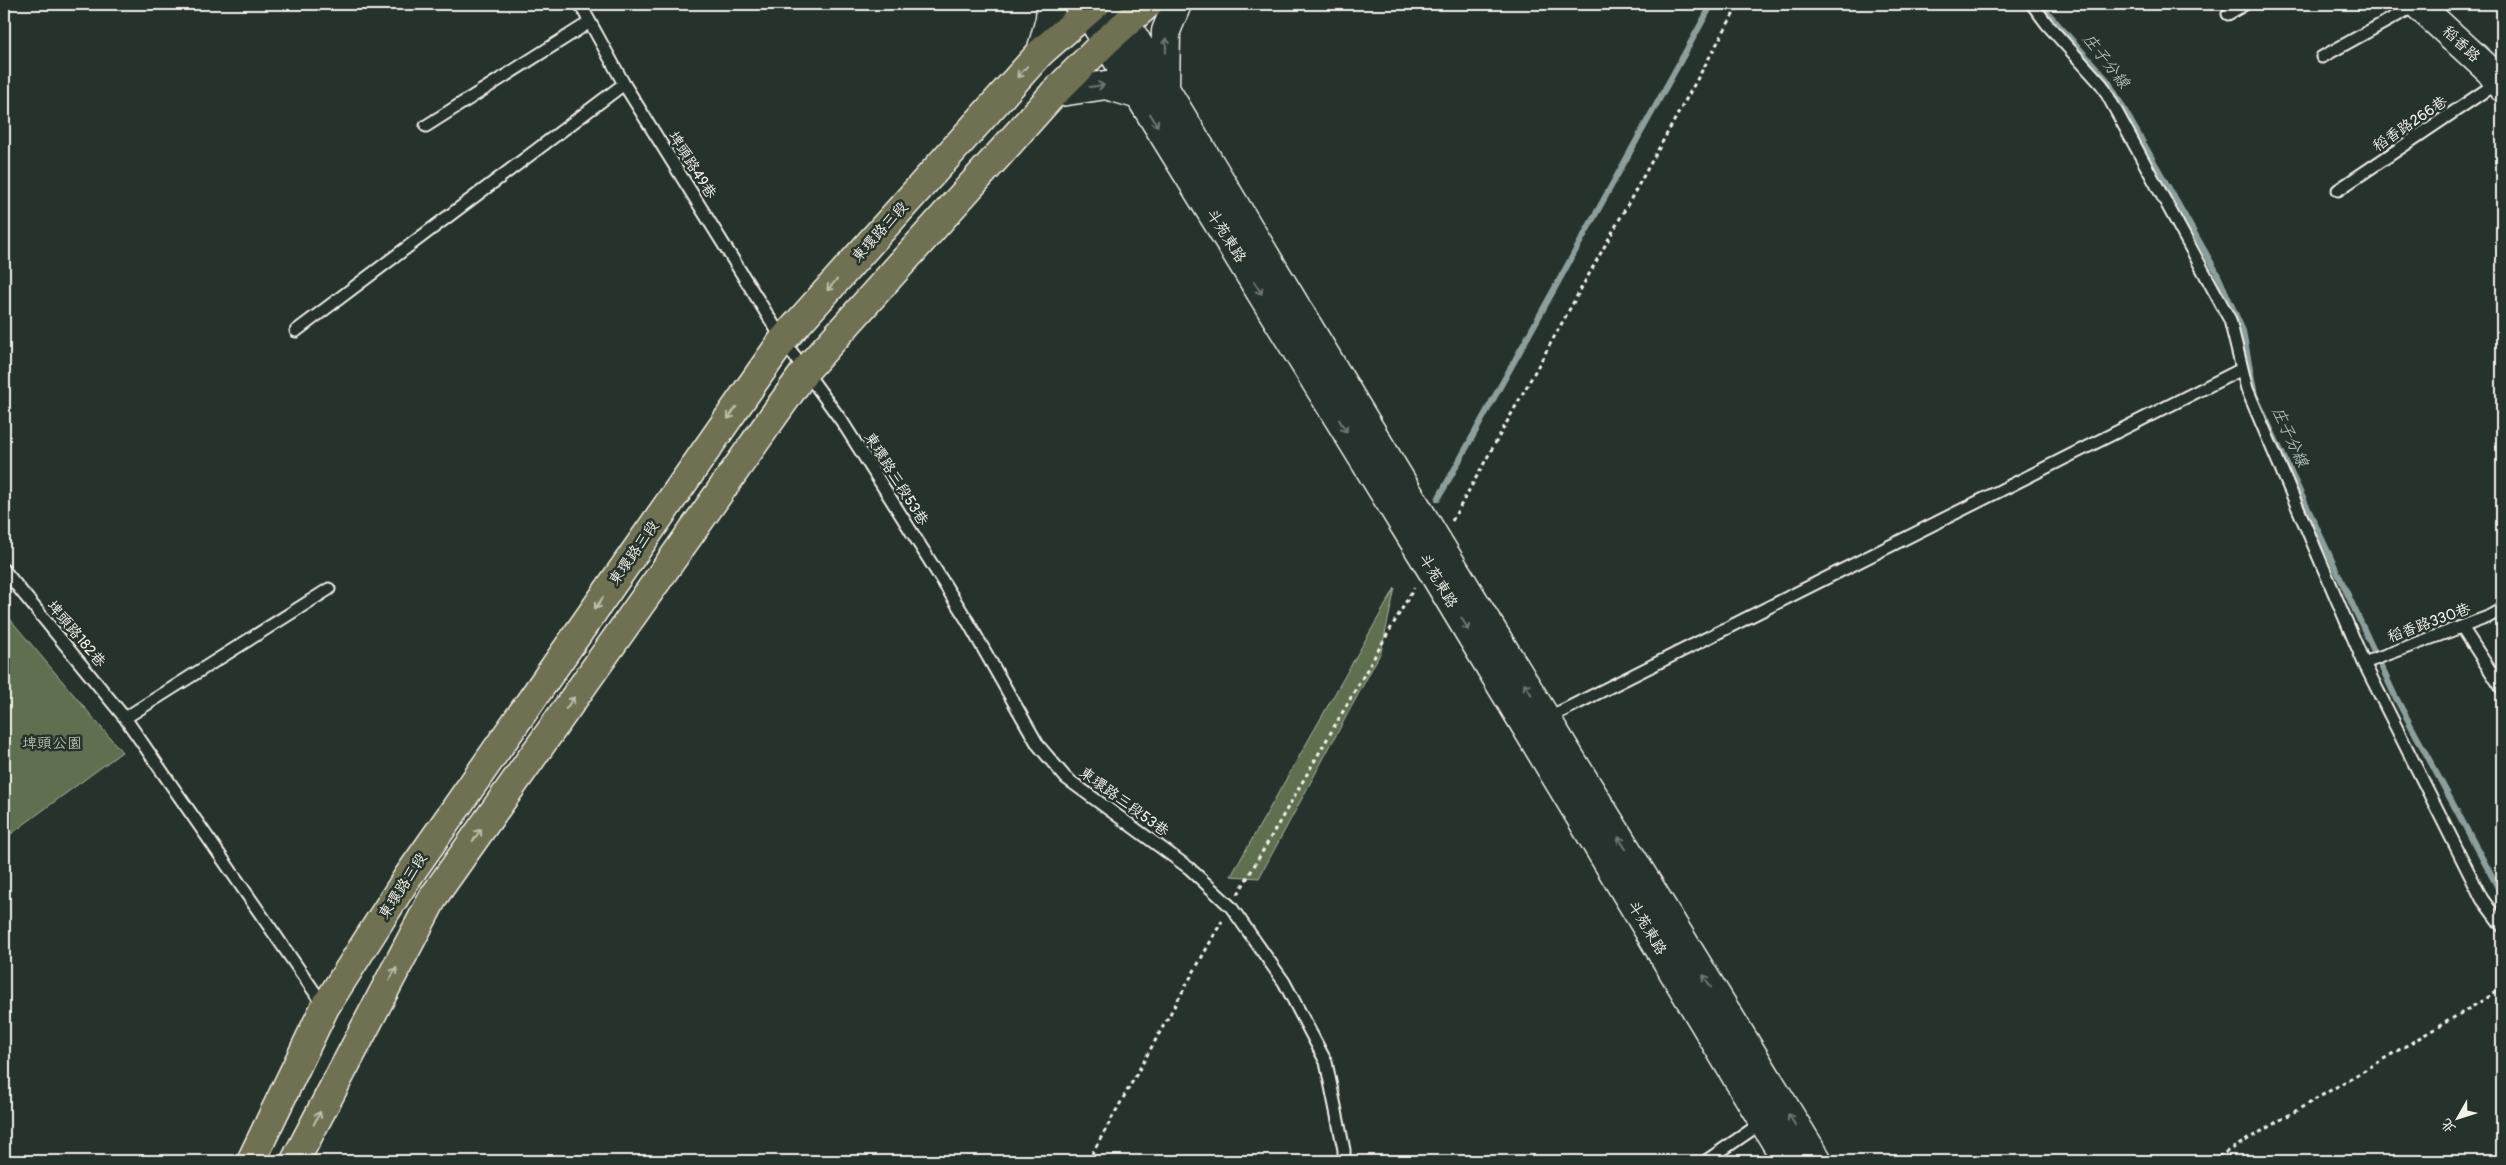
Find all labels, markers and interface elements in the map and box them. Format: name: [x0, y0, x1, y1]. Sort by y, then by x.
street label: 稻香路: [2438, 22, 2484, 66]
water label: 庄子分線: [2078, 30, 2134, 93]
one-way arrow: [1161, 38, 1171, 54]
one-way arrow: [1016, 66, 1028, 79]
one-way arrow: [1089, 81, 1105, 91]
street label: 稻香路266巷: [2369, 92, 2451, 156]
one-way arrow: [1150, 112, 1160, 126]
street label: 埤頭路49巷: [664, 128, 720, 202]
street label: 東環路三段: [848, 198, 912, 266]
street label: 斗苑東路: [1202, 206, 1250, 266]
one-way arrow: [827, 279, 838, 292]
one-way arrow: [1253, 280, 1263, 294]
water label: 庄子分線: [2267, 404, 2313, 471]
one-way arrow: [727, 406, 737, 420]
one-way arrow: [1339, 419, 1349, 433]
street label: 東環路三段53巷: [860, 429, 932, 529]
street label: 東環路三段: [605, 517, 663, 589]
street label: 斗苑東路: [1414, 550, 1462, 612]
one-way arrow: [594, 596, 604, 610]
street label: 埤頭路182巷: [42, 597, 110, 671]
street label: 稻香路330巷: [2385, 599, 2473, 647]
one-way arrow: [1460, 617, 1470, 631]
one-way arrow: [1523, 683, 1533, 697]
one-way arrow: [565, 696, 575, 710]
park label: 埤頭公園: [22, 734, 82, 753]
street label: 東環路三段53巷: [1075, 763, 1173, 841]
one-way arrow: [472, 828, 482, 842]
one-way arrow: [1617, 836, 1627, 850]
street label: 東環路三段: [375, 849, 431, 923]
street label: 斗苑東路: [1623, 897, 1671, 959]
one-way arrow: [389, 967, 398, 982]
one-way arrow: [1702, 975, 1712, 989]
north arrow: [2434, 1092, 2484, 1142]
one-way arrow: [313, 1111, 322, 1126]
one-way arrow: [1787, 1113, 1797, 1127]
text: 北: [2437, 1115, 2459, 1137]

